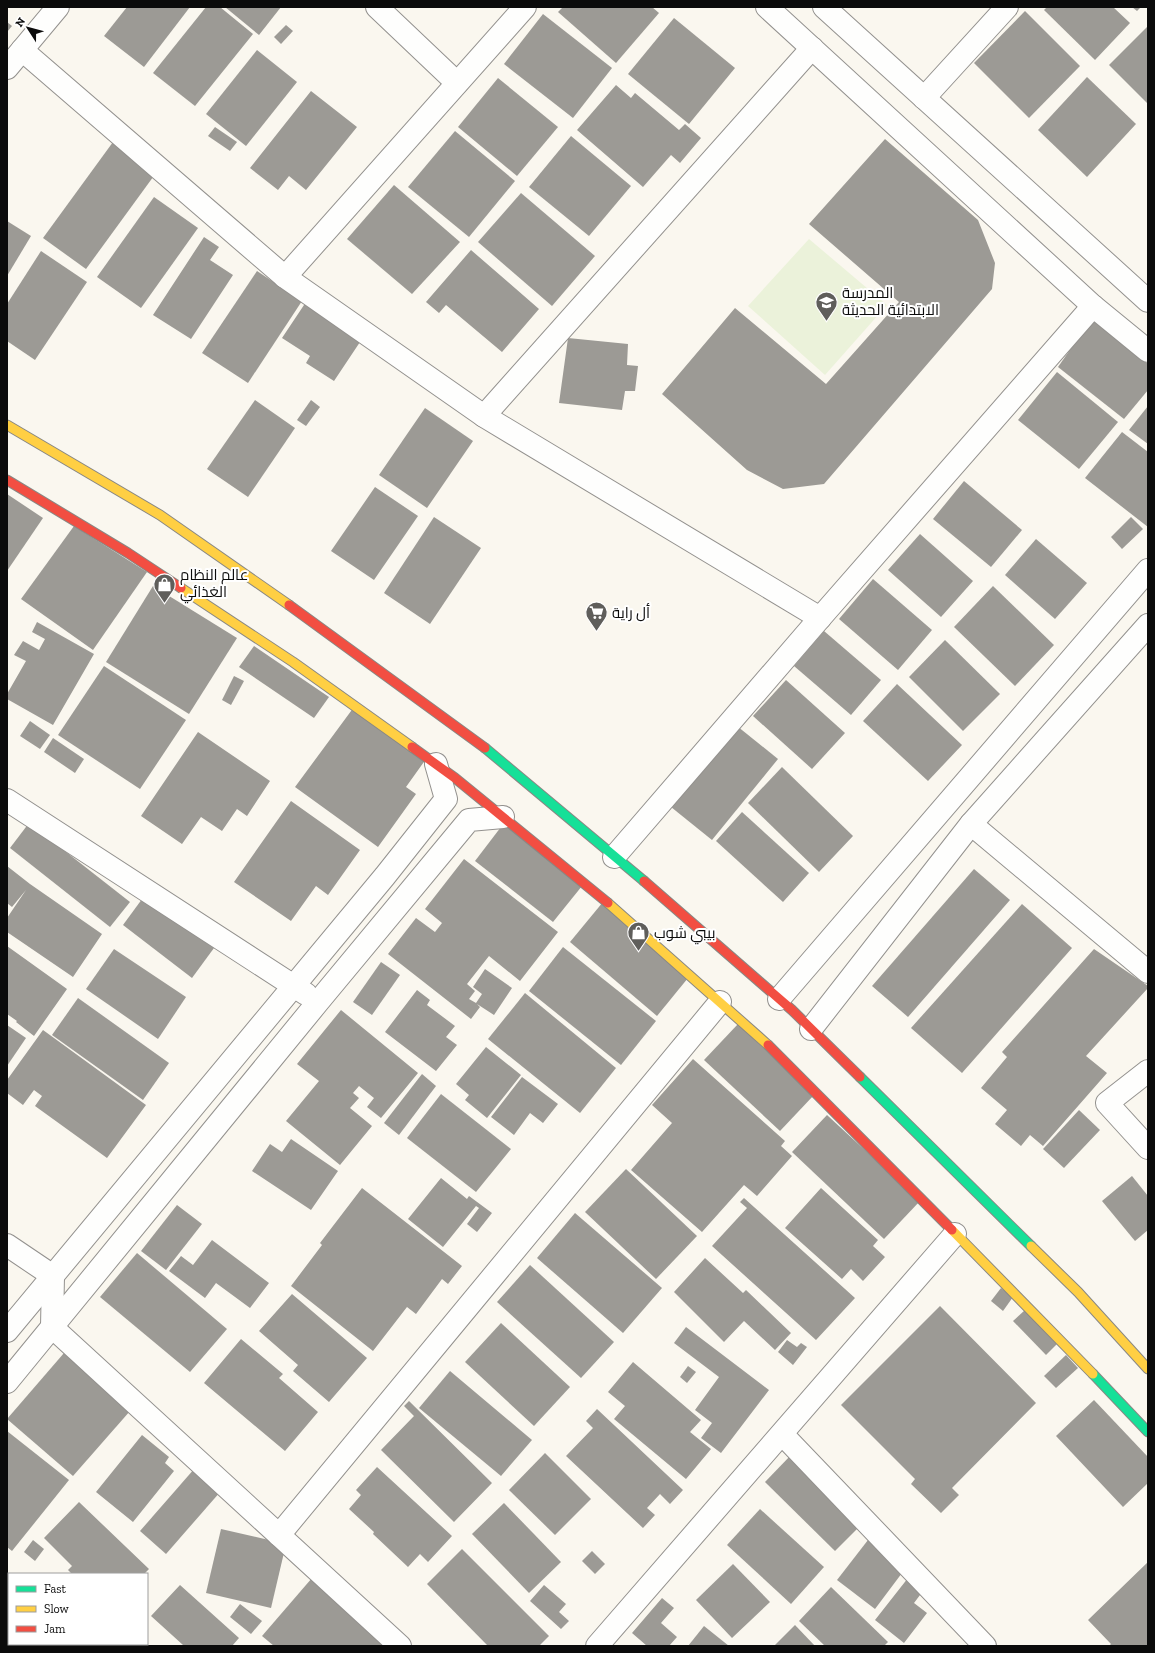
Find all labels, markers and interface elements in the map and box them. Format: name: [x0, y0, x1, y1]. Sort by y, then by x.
north arrow: [8, 8, 48, 48]
text: N: [13, 15, 28, 30]
place label: المدرسة الابتدائية الحديثة: [842, 284, 939, 319]
school or university icon: المدرسة الابتدائية الحديثة: [814, 289, 840, 322]
place label: عالم النظام الغذائي: [180, 566, 248, 604]
shop icon: عالم النظام الغذائي: [152, 571, 178, 604]
supermarket icon: أل راية: [584, 600, 610, 633]
place label: أل راية: [612, 603, 650, 622]
shop icon: بيبي شوب: [625, 920, 651, 953]
place label: بيبي شوب: [654, 924, 715, 945]
legend: [8, 1573, 148, 1645]
text: Fast: [44, 1582, 67, 1596]
text: Slow: [44, 1602, 70, 1616]
text: Jam: [44, 1622, 66, 1636]

